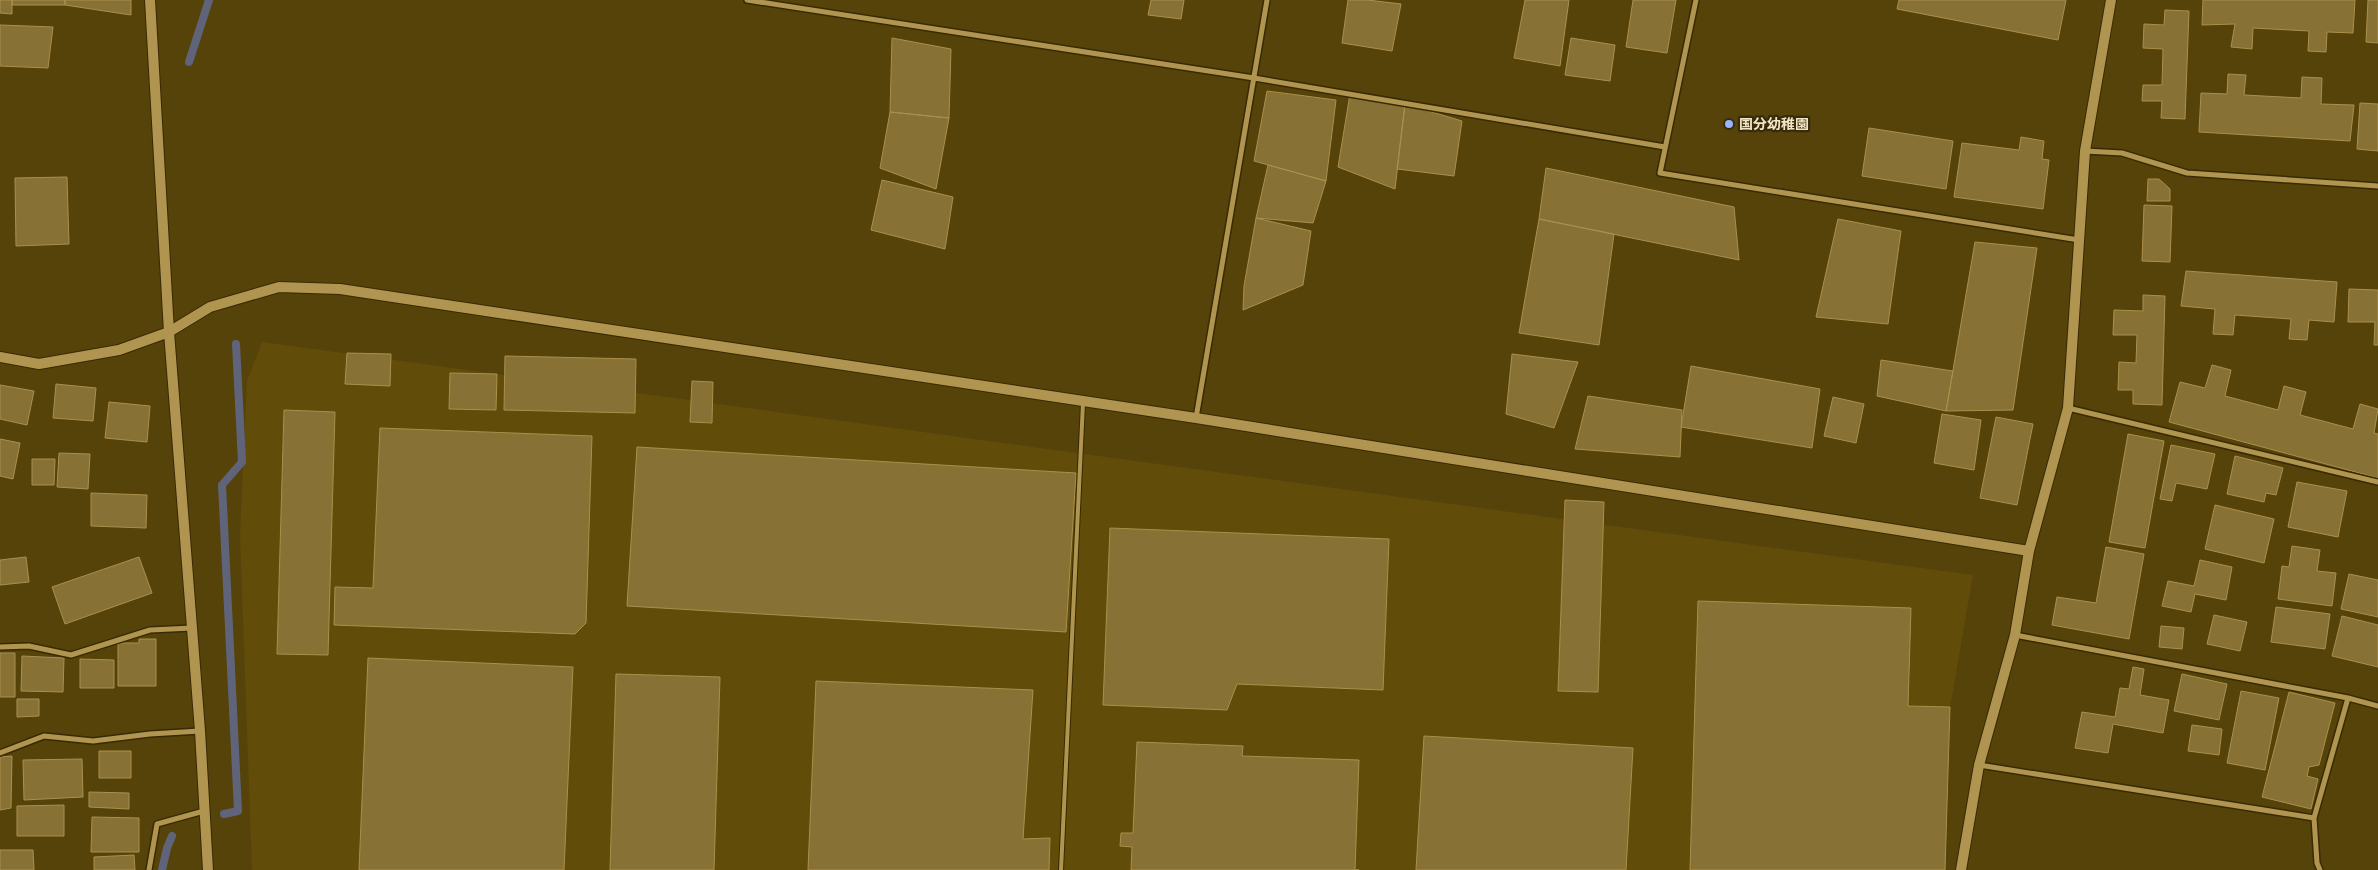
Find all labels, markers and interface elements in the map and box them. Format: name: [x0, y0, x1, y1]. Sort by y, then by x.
place label: 国分幼稚園: [1739, 116, 1809, 133]
marker: 国分幼稚園: [1723, 118, 1735, 130]

